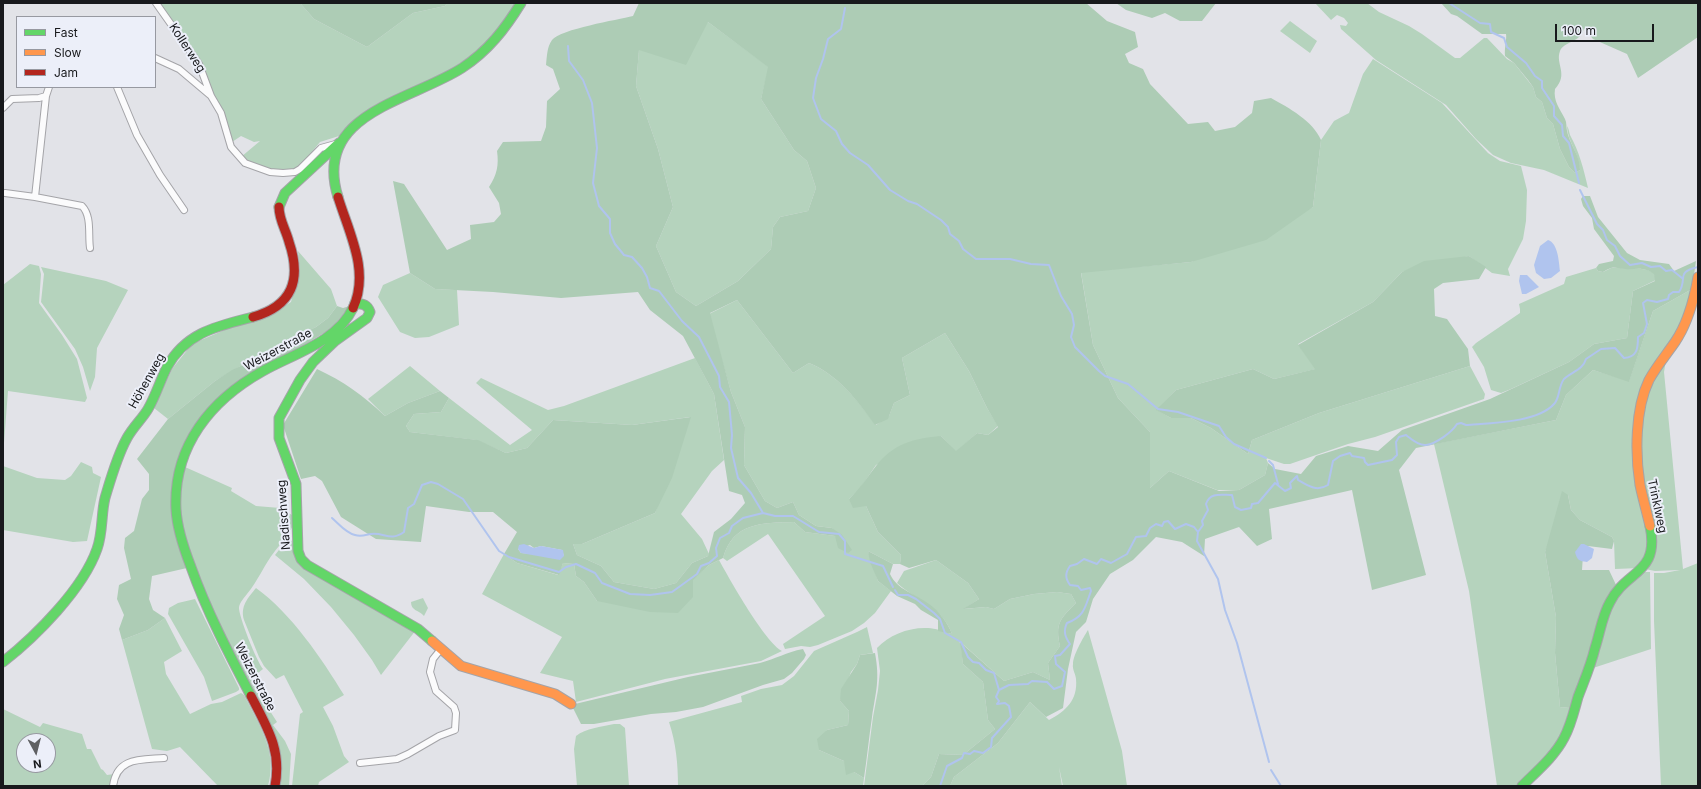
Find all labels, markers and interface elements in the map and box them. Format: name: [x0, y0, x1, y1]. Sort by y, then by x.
legend: [16, 16, 156, 88]
scale bar: [1557, 16, 1656, 42]
street label: Kollerweg: [166, 21, 208, 75]
text: 100 m: [1562, 23, 1596, 38]
text: Fast: [54, 25, 78, 40]
text: Slow: [54, 45, 81, 60]
text: Jam: [54, 65, 78, 80]
street label: Weizerstraße: [242, 326, 314, 374]
street label: Höhenweg: [126, 351, 168, 411]
street label: Trinklweg: [1644, 477, 1670, 535]
street label: Nadischweg: [274, 479, 294, 551]
street label: Weizerstraße: [232, 640, 278, 714]
north arrow: [16, 733, 56, 773]
text: N: [32, 756, 42, 771]

